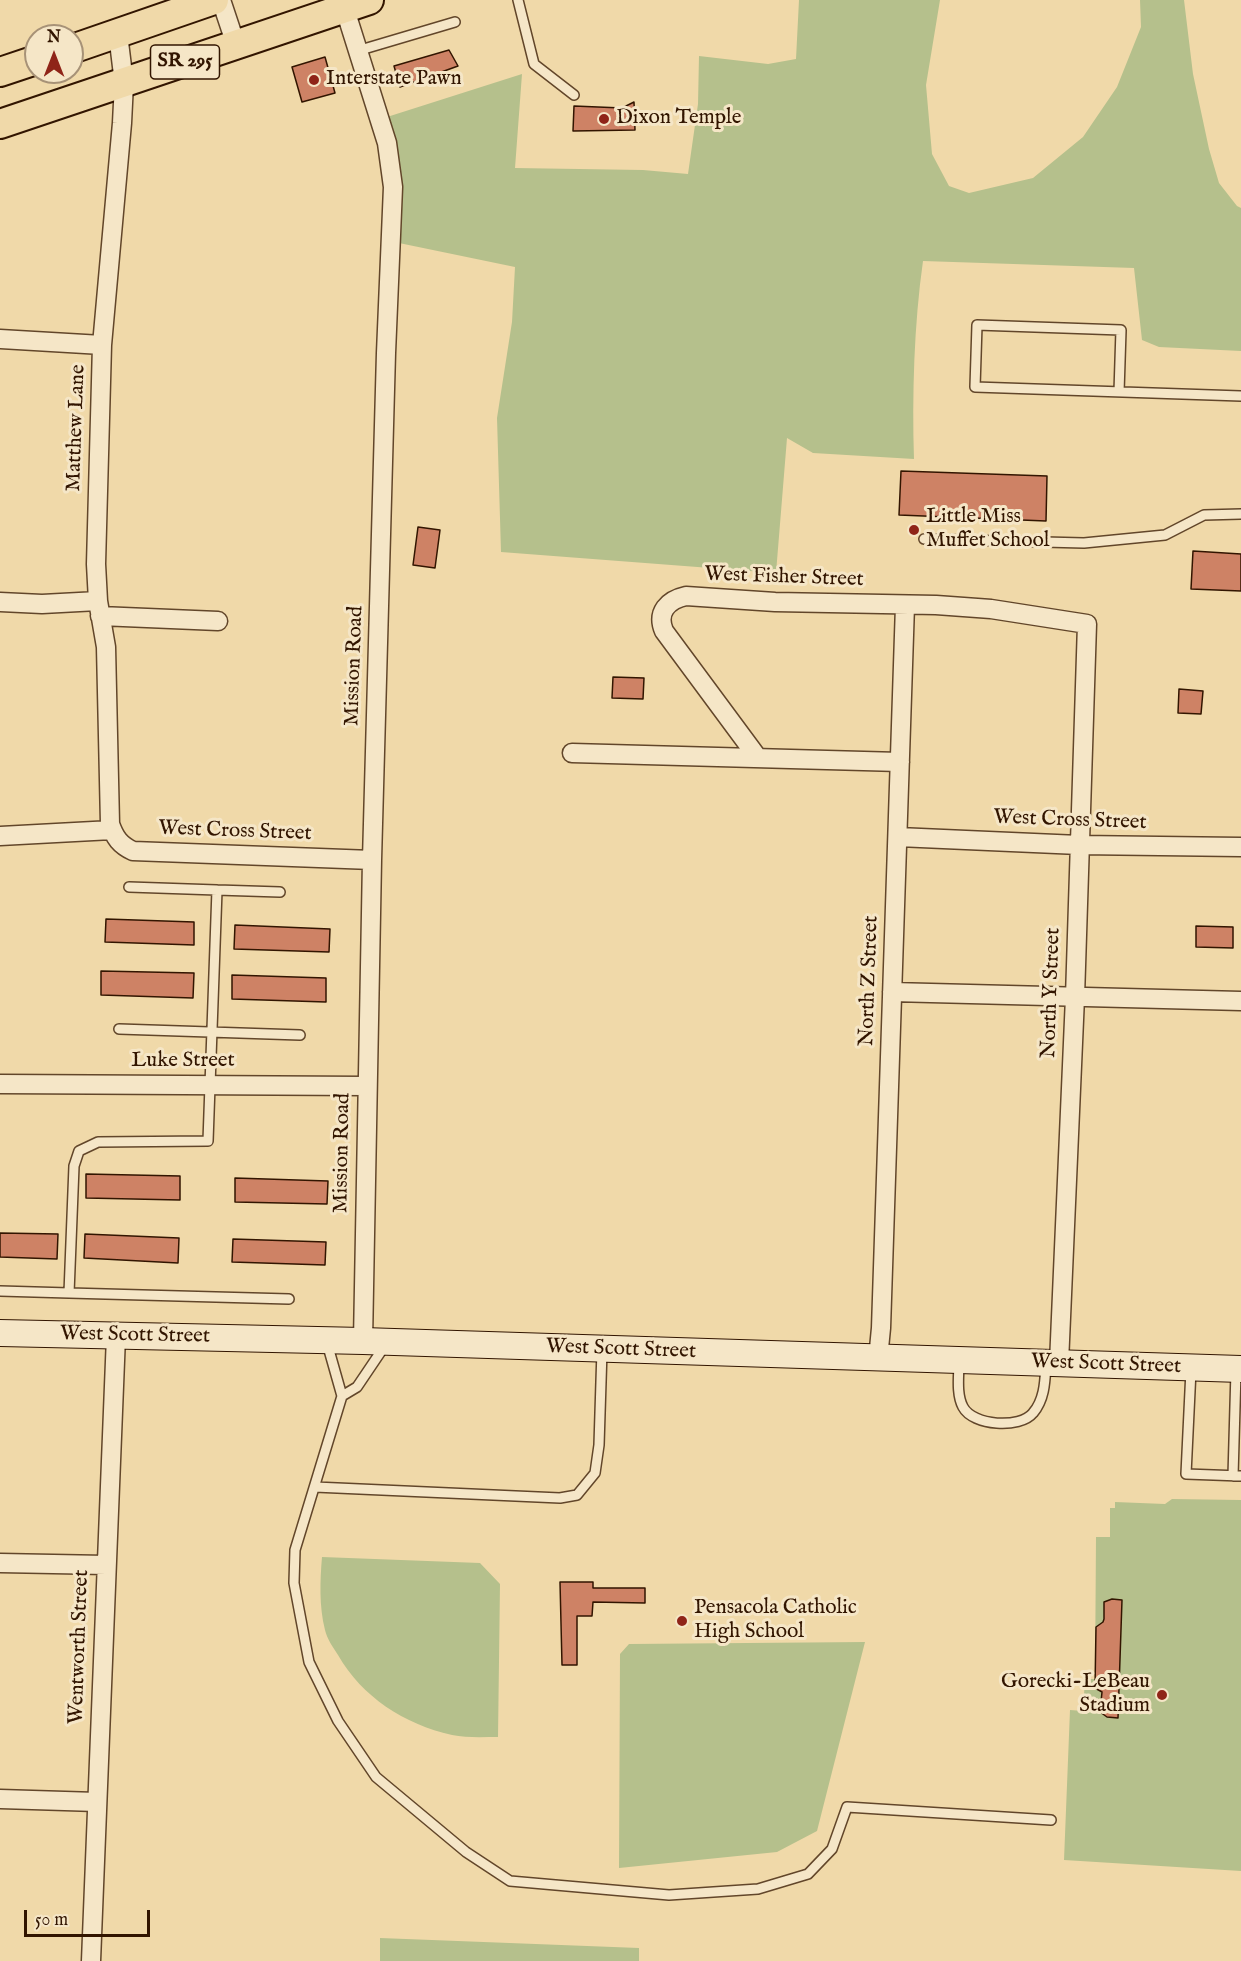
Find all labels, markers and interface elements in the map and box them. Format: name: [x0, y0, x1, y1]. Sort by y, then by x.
north arrow: [24, 24, 84, 84]
text: N: [47, 28, 61, 48]
road number: SR 295: [150, 45, 219, 79]
place label: Interstate Pawn: [326, 67, 462, 93]
marker: Interstate Pawn: [307, 73, 321, 87]
place label: Dixon Temple: [616, 106, 741, 132]
marker: Dixon Temple: [597, 112, 611, 126]
street label: Matthew Lane: [62, 364, 92, 492]
place label: Little Miss Muffet School: [926, 505, 1050, 555]
marker: Little Miss Muffet School: [907, 523, 921, 537]
street label: West Fisher Street: [704, 563, 864, 593]
street label: Mission Road: [340, 606, 370, 726]
street label: West Cross Street: [993, 806, 1147, 836]
street label: West Cross Street: [158, 817, 312, 847]
street label: North Z Street: [855, 915, 885, 1047]
street label: North Y Street: [1037, 927, 1067, 1059]
street label: Luke Street: [131, 1049, 235, 1075]
street label: Mission Road: [329, 1093, 357, 1213]
street label: West Scott Street: [60, 1322, 210, 1350]
street label: West Scott Street: [546, 1335, 696, 1365]
street label: West Scott Street: [1031, 1350, 1181, 1380]
street label: Wentworth Street: [65, 1569, 95, 1725]
place label: Pensacola Catholic High School: [694, 1596, 857, 1646]
marker: Pensacola Catholic High School: [675, 1614, 689, 1628]
place label: Gorecki-LeBeau Stadium: [1001, 1670, 1150, 1720]
marker: Gorecki-LeBeau Stadium: [1155, 1688, 1169, 1702]
scale bar: [27, 1898, 153, 1936]
text: 50 m: [35, 1909, 68, 1932]

